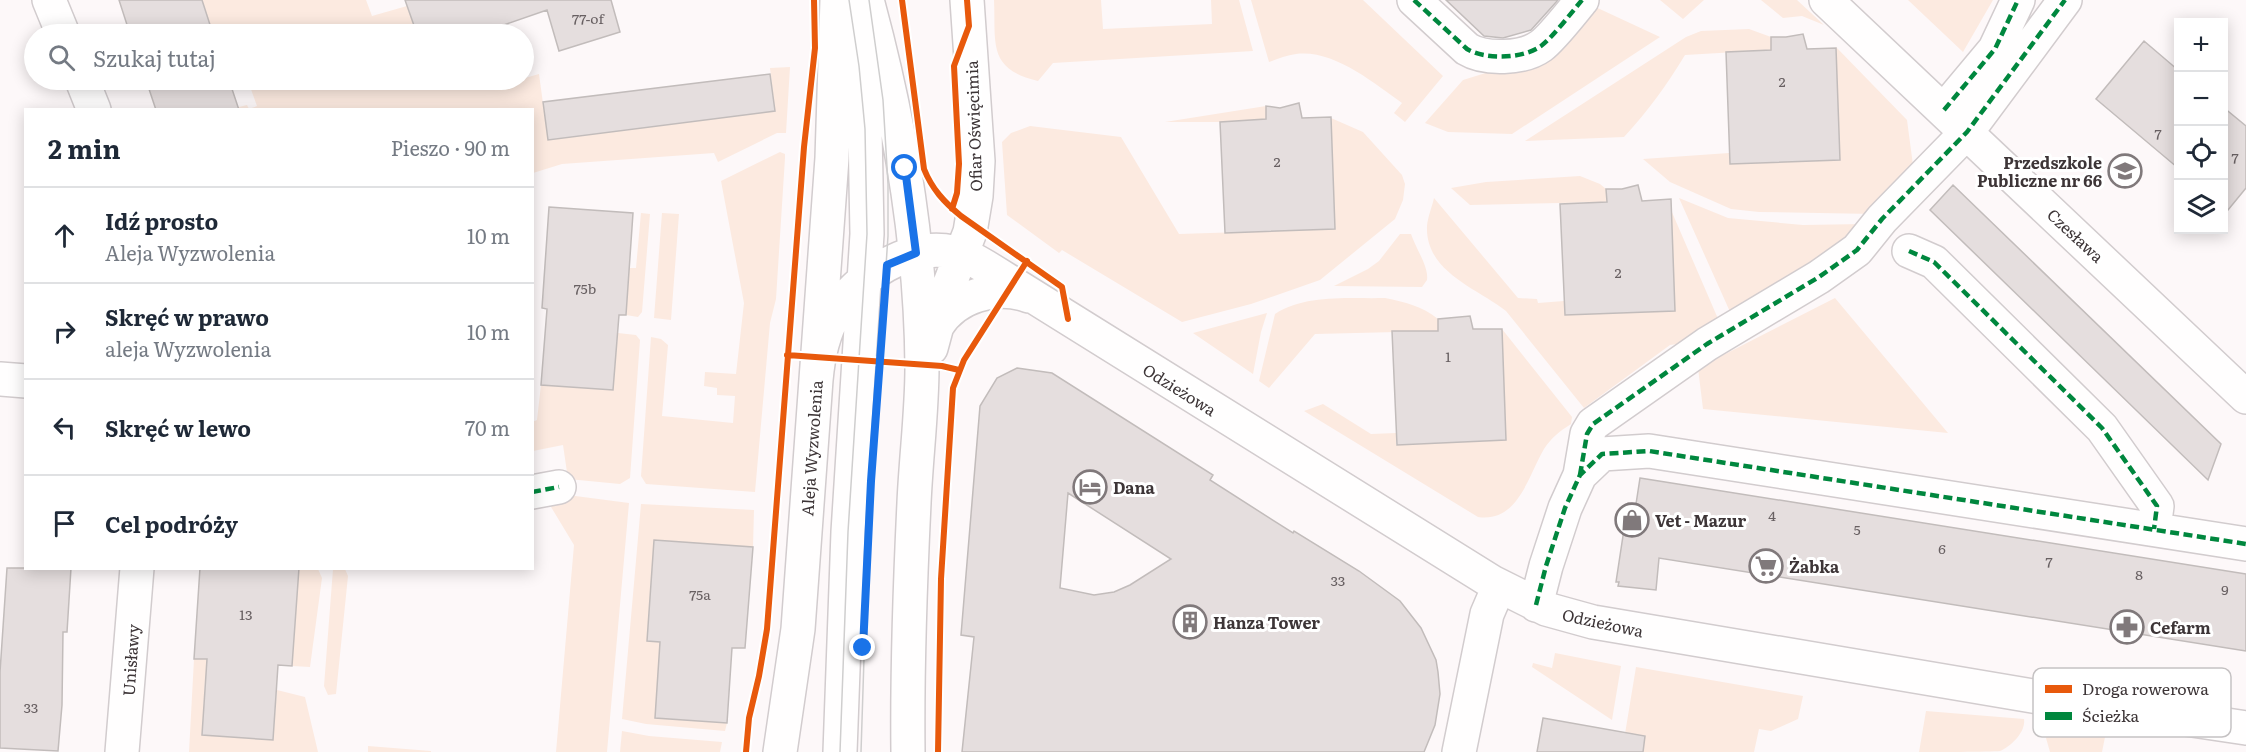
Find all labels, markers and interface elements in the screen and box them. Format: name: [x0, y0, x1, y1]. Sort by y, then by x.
house number: 77-of: [572, 8, 606, 28]
map controls: [2174, 18, 2228, 234]
button: +: [2174, 18, 2228, 72]
search box: [24, 24, 534, 90]
icon: search: [45, 41, 78, 74]
text: Szukaj tutaj: [93, 41, 216, 74]
street label: Ofiar Oświęcimia: [959, 60, 987, 192]
house number: 2: [1778, 71, 1786, 91]
button: −: [2174, 72, 2228, 126]
house number: 7: [2154, 123, 2162, 143]
button: locate: [2174, 126, 2228, 180]
text: 2 min: [48, 128, 121, 167]
text: Pieszo · 90 m: [391, 132, 510, 162]
house number: 7: [2231, 147, 2239, 167]
place label: Przedszkole Publiczne nr 66: [1977, 150, 2102, 192]
house number: 2: [1273, 151, 1281, 171]
school or university icon: Przedszkole Publiczne nr 66: [2107, 153, 2143, 189]
route start: [891, 154, 917, 180]
button: layers: [2174, 180, 2228, 234]
street label: Czesława: [2042, 202, 2110, 268]
text: Idź prosto: [105, 204, 218, 237]
icon: ahead: [48, 219, 81, 252]
text: 10 m: [467, 220, 510, 250]
text: Aleja Wyzwolenia: [105, 237, 275, 267]
house number: 2: [1614, 262, 1622, 282]
house number: 75b: [574, 278, 596, 298]
text: Skręć w prawo: [105, 300, 269, 333]
icon: right: [48, 315, 81, 348]
text: 10 m: [467, 316, 510, 346]
text: aleja Wyzwolenia: [105, 333, 271, 363]
house number: 1: [1445, 346, 1451, 366]
street label: Odzieżowa: [1139, 357, 1222, 421]
street label: Aleja Wyzwolenia: [794, 379, 828, 517]
icon: left: [48, 411, 81, 444]
text: Skręć w lewo: [105, 411, 251, 444]
text: 70 m: [465, 412, 510, 442]
hotel icon: Dana: [1072, 469, 1108, 505]
place label: Dana: [1113, 475, 1156, 499]
shop icon: Vet - Mazur: [1614, 502, 1650, 538]
house number: 4: [1768, 505, 1776, 525]
icon: arrive: [48, 507, 81, 540]
text: Cel podróży: [105, 507, 238, 540]
place label: Vet - Mazur: [1655, 508, 1746, 532]
house number: 5: [1853, 519, 1861, 539]
house number: 6: [1938, 538, 1946, 558]
supermarket icon: Żabka: [1748, 548, 1784, 584]
house number: 7: [2045, 551, 2053, 571]
place label: Żabka: [1789, 554, 1840, 578]
house number: 8: [2135, 564, 2143, 584]
house number: 33: [1331, 570, 1345, 590]
house number: 9: [2221, 579, 2229, 599]
house number: 75a: [689, 584, 711, 604]
street label: Odzieżowa: [1560, 602, 1646, 642]
house number: 13: [239, 604, 253, 624]
building icon: Hanza Tower: [1172, 604, 1208, 640]
pharmacy icon: Cefarm: [2109, 609, 2145, 645]
place label: Hanza Tower: [1213, 610, 1320, 634]
place label: Cefarm: [2150, 615, 2211, 639]
street label: Unisławy: [116, 622, 145, 697]
route end: [849, 634, 875, 660]
legend: [2033, 668, 2231, 737]
text: Droga rowerowa: [2082, 676, 2209, 700]
house number: 33: [24, 697, 38, 717]
text: Ścieżka: [2082, 703, 2140, 727]

